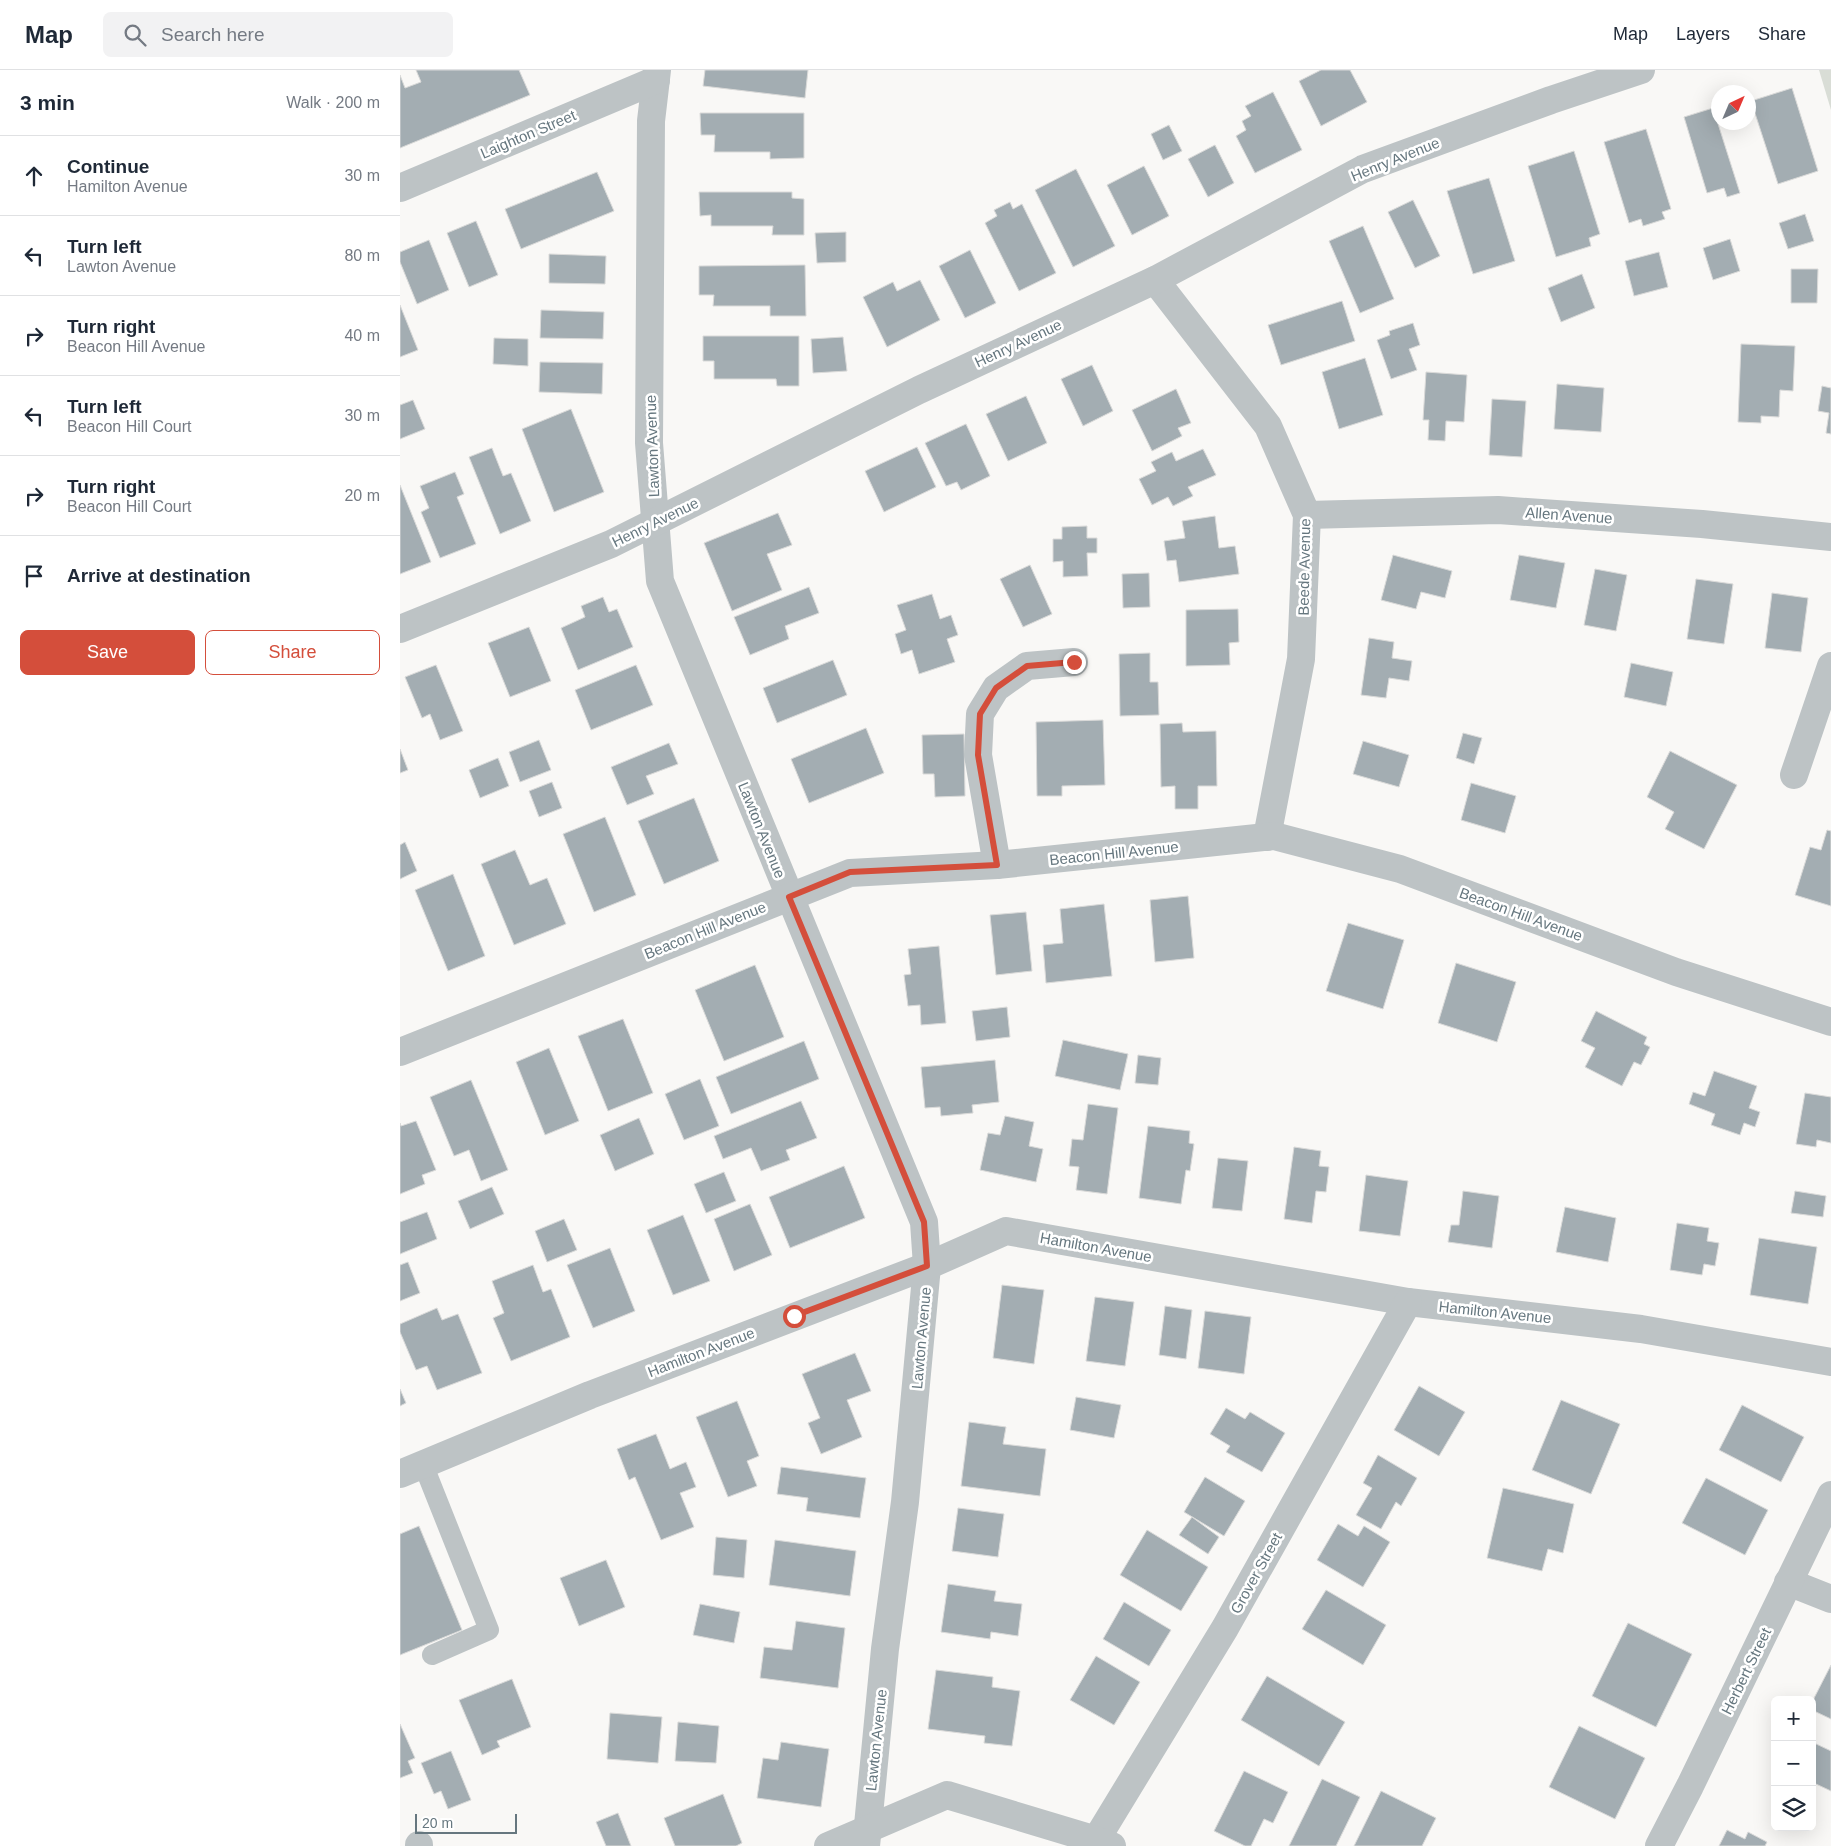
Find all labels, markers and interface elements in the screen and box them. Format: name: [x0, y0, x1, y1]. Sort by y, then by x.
search box: [103, 12, 453, 57]
text: Map: [25, 21, 73, 48]
icon: search: [121, 21, 149, 49]
text: Search here: [161, 24, 265, 45]
text: Map: [1613, 24, 1648, 44]
text: Layers: [1676, 24, 1730, 44]
text: Share: [1758, 24, 1806, 44]
north arrow: [1711, 85, 1756, 130]
text: 3 min: [20, 91, 75, 114]
text: Walk · 200 m: [286, 94, 380, 111]
street label: Laighton Street: [478, 106, 579, 162]
street label: Henry Avenue: [1348, 134, 1442, 184]
text: Continue: [67, 156, 149, 177]
icon: ahead: [20, 162, 48, 190]
text: 30 m: [344, 167, 380, 184]
text: Hamilton Avenue: [67, 178, 188, 195]
text: Turn left: [67, 236, 142, 257]
icon: left: [20, 242, 48, 270]
text: 80 m: [344, 247, 380, 264]
text: Lawton Avenue: [67, 258, 176, 275]
street label: Henry Avenue: [972, 315, 1064, 371]
text: Turn right: [67, 316, 155, 337]
icon: right: [20, 322, 48, 350]
text: 40 m: [344, 327, 380, 344]
text: Beacon Hill Avenue: [67, 338, 205, 355]
street label: Lawton Avenue: [642, 395, 662, 497]
text: Turn left: [67, 396, 142, 417]
icon: left: [20, 402, 48, 430]
text: 30 m: [344, 407, 380, 424]
text: Beacon Hill Court: [67, 418, 192, 435]
text: Turn right: [67, 476, 155, 497]
icon: right: [20, 482, 48, 510]
text: 20 m: [344, 487, 380, 504]
street label: Henry Avenue: [609, 494, 701, 550]
text: Beacon Hill Court: [67, 498, 192, 515]
street label: Allen Avenue: [1525, 503, 1613, 527]
street label: Beede Avenue: [1295, 518, 1313, 616]
icon: arrive: [20, 562, 48, 590]
text: Arrive at destination: [67, 565, 251, 586]
button: Save: [20, 630, 195, 675]
button: Share: [205, 630, 380, 675]
route end: [1063, 651, 1086, 674]
street label: Lawton Avenue: [735, 779, 789, 881]
street label: Beacon Hill Avenue: [1049, 838, 1179, 868]
street label: Beacon Hill Avenue: [1457, 884, 1585, 944]
street label: Beacon Hill Avenue: [642, 898, 768, 962]
street label: Hamilton Avenue: [1039, 1229, 1153, 1265]
street label: Lawton Avenue: [908, 1286, 934, 1390]
street label: Hamilton Avenue: [1438, 1298, 1552, 1326]
route start: [783, 1305, 806, 1328]
street label: Hamilton Avenue: [645, 1324, 757, 1380]
street label: Grover Street: [1227, 1529, 1286, 1616]
street label: Herbert Street: [1718, 1624, 1775, 1717]
street label: Lawton Avenue: [862, 1688, 890, 1792]
map controls: [1771, 1696, 1816, 1831]
button: +: [1771, 1696, 1816, 1741]
button: −: [1771, 1741, 1816, 1786]
button: layers: [1771, 1786, 1816, 1831]
scale bar: [415, 1811, 518, 1834]
text: 20 m: [422, 1815, 453, 1831]

